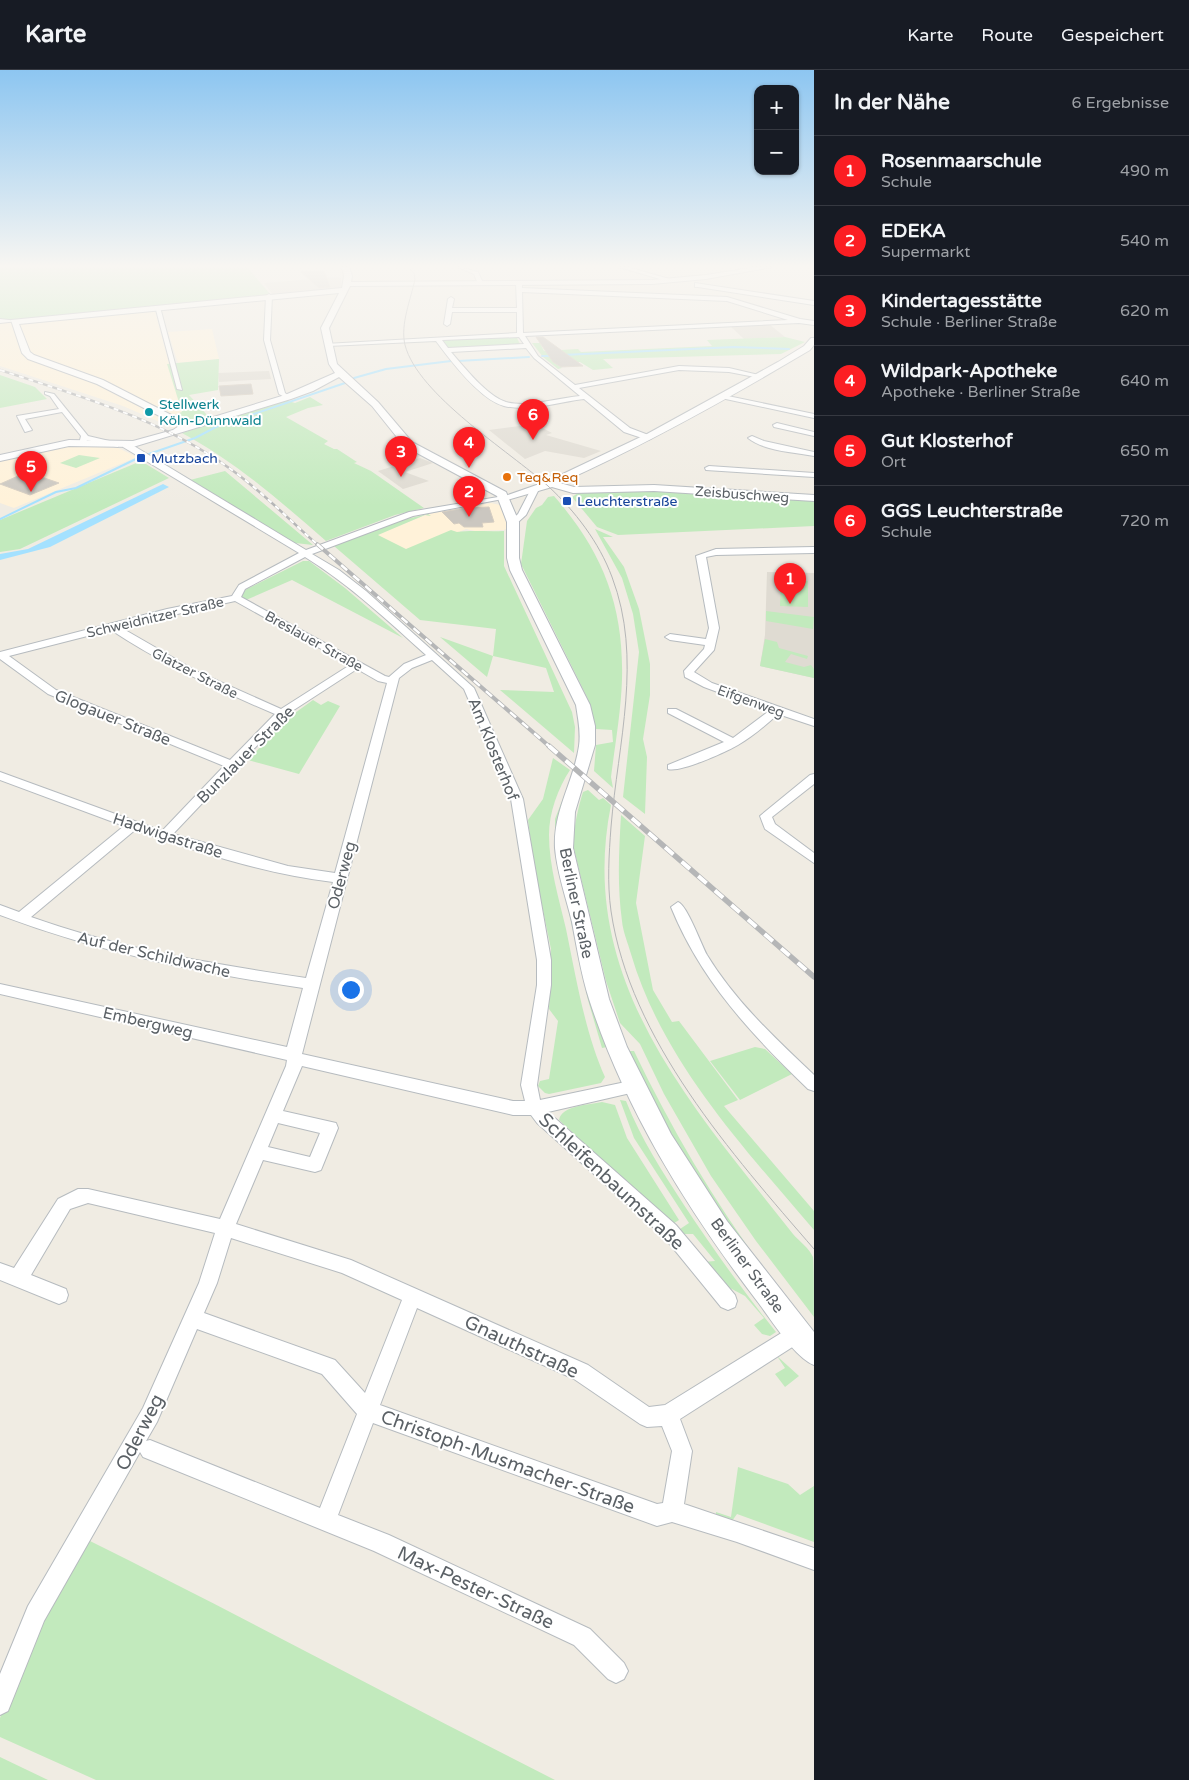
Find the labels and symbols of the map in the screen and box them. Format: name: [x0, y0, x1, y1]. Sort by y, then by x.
place label: Stellwerk Köln-Dünnwald: [159, 396, 262, 429]
pin: 6: [517, 399, 549, 440]
marker: Stellwerk Köln-Dünnwald: [143, 406, 155, 418]
pin: 4: [453, 427, 485, 468]
pin: 3: [385, 436, 417, 477]
place label: Mutzbach: [151, 450, 218, 467]
pin: 5: [15, 451, 47, 492]
marker: Mutzbach: [135, 452, 147, 464]
place label: Teq&Req: [517, 469, 578, 486]
marker: Teq&Req: [501, 471, 513, 483]
pin: 2: [453, 476, 485, 517]
street label: Zeisbuschweg: [694, 483, 790, 506]
place label: Leuchterstraße: [577, 493, 678, 510]
marker: Leuchterstraße: [561, 495, 573, 507]
pin: 1: [774, 563, 806, 604]
street label: Schweidnitzer Straße: [85, 593, 225, 642]
street label: Breslauer Straße: [262, 607, 366, 675]
street label: Glatzer Straße: [149, 644, 241, 702]
street label: Eifgenweg: [715, 681, 787, 721]
street label: Glogauer Straße: [52, 686, 174, 750]
street label: Am Klosterhof: [463, 695, 523, 805]
street label: Bunzlauer Straße: [193, 702, 299, 808]
street label: Hadwigastraße: [110, 809, 225, 863]
street label: Oderweg: [323, 839, 361, 912]
street label: Berliner Straße: [555, 846, 598, 960]
street label: Auf der Schildwache: [75, 928, 232, 982]
your location: [338, 977, 364, 1003]
street label: Embergweg: [101, 1003, 195, 1043]
street label: Schleifenbaumstraße: [534, 1109, 689, 1255]
street label: Berliner Straße: [706, 1214, 788, 1317]
street label: Gnauthstraße: [461, 1311, 582, 1383]
street label: Oderweg: [111, 1391, 168, 1474]
street label: Christoph-Musmacher-Straße: [378, 1406, 638, 1518]
street label: Max-Pester-Straße: [394, 1542, 557, 1634]

